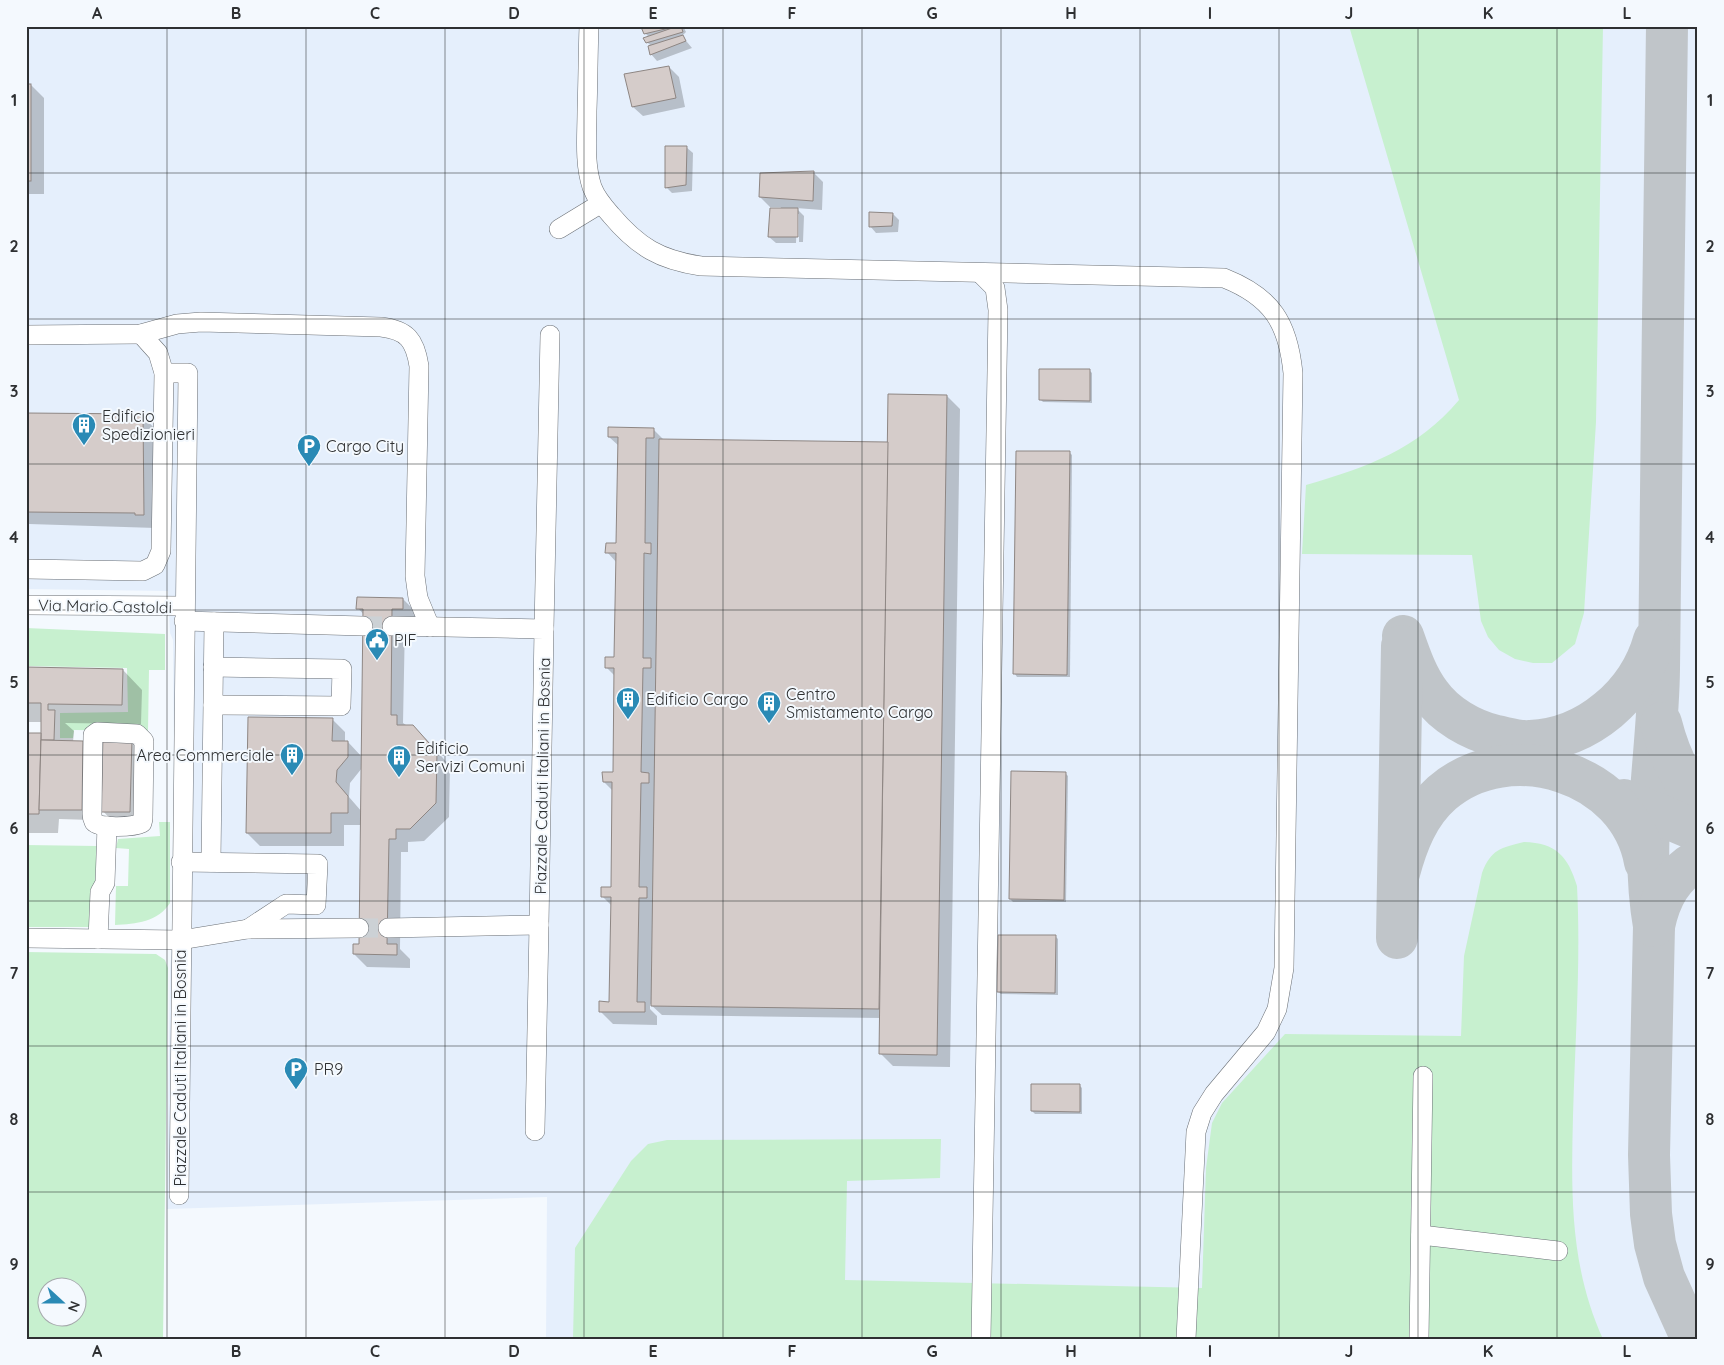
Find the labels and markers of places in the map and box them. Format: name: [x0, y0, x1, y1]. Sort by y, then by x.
place label: Edificio Spedizionieri: [102, 406, 195, 444]
building icon: Edificio Spedizionieri: [71, 412, 97, 446]
parking icon: Cargo City: [296, 433, 322, 467]
place label: Cargo City: [326, 436, 404, 456]
public building icon: PIF: [364, 627, 390, 661]
place label: PIF: [394, 630, 417, 650]
place label: Centro Smistamento Cargo: [786, 684, 933, 722]
building icon: Edificio Cargo: [615, 686, 641, 720]
place label: Edificio Cargo: [646, 689, 748, 709]
building icon: Centro Smistamento Cargo: [756, 690, 782, 724]
place label: Edificio Servizi Comuni: [416, 738, 525, 776]
building icon: Area Commerciale: [279, 742, 305, 776]
building icon: Edificio Servizi Comuni: [386, 744, 412, 778]
place label: Area Commerciale: [137, 745, 274, 765]
parking icon: PR9: [283, 1056, 309, 1090]
place label: PR9: [314, 1059, 343, 1079]

